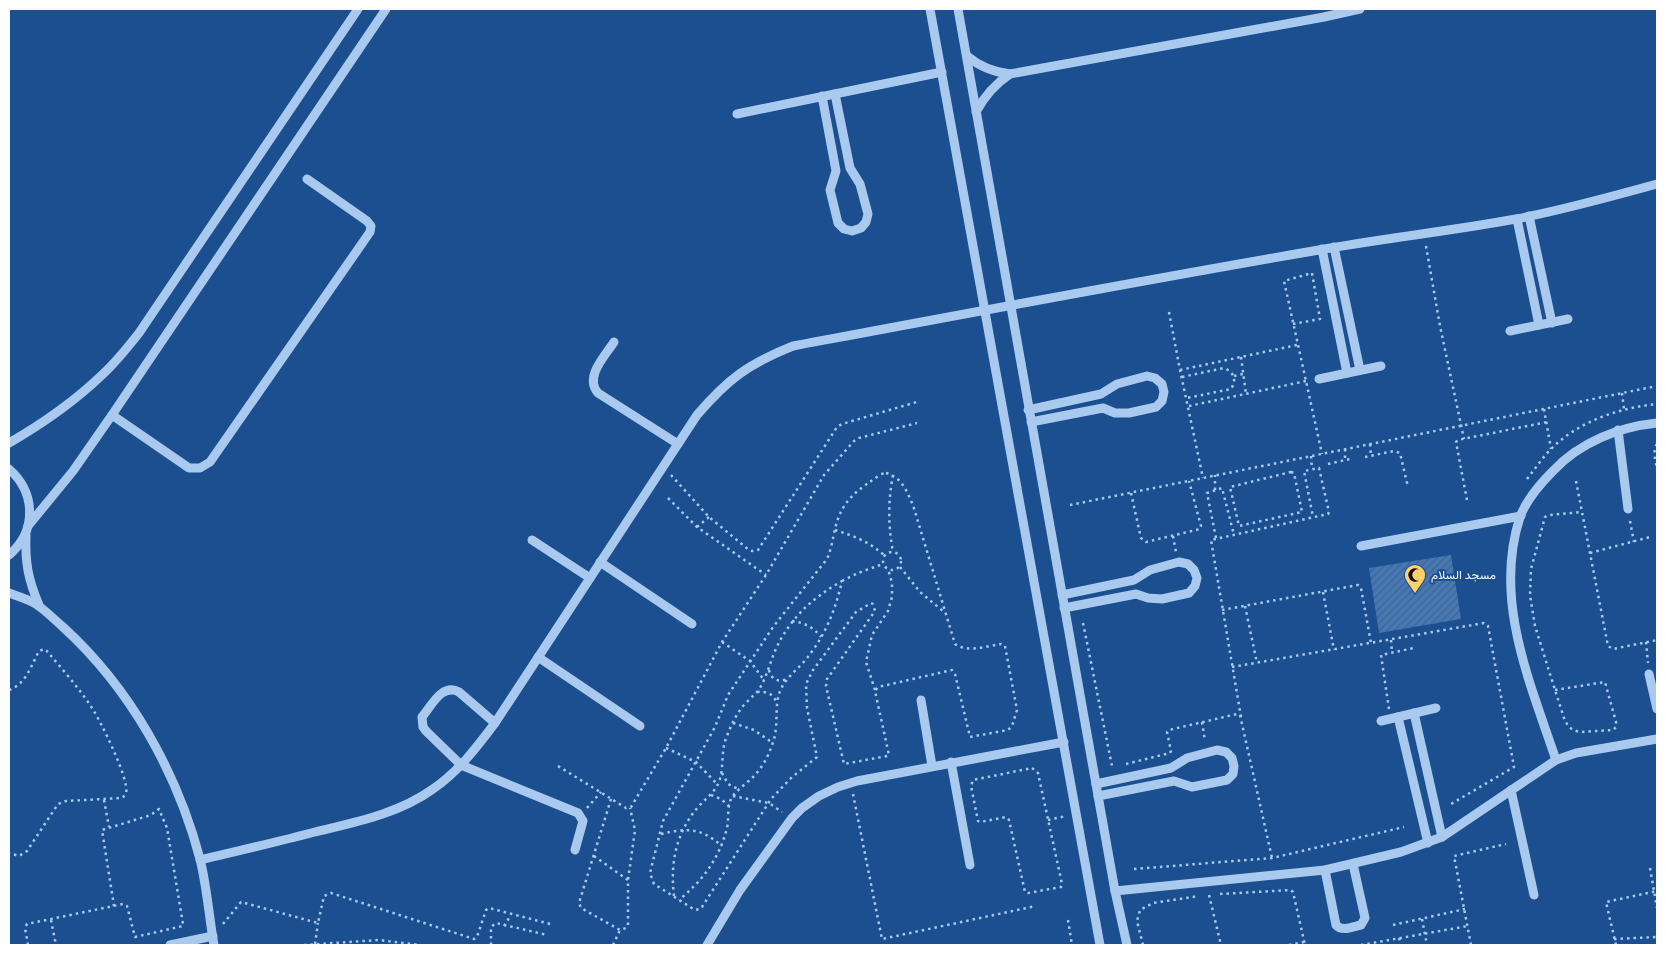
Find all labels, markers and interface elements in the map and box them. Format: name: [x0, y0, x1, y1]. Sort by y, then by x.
mosque icon: مسجد السلام: [1403, 563, 1427, 594]
place label: مسجد السلام: [1431, 567, 1496, 583]

